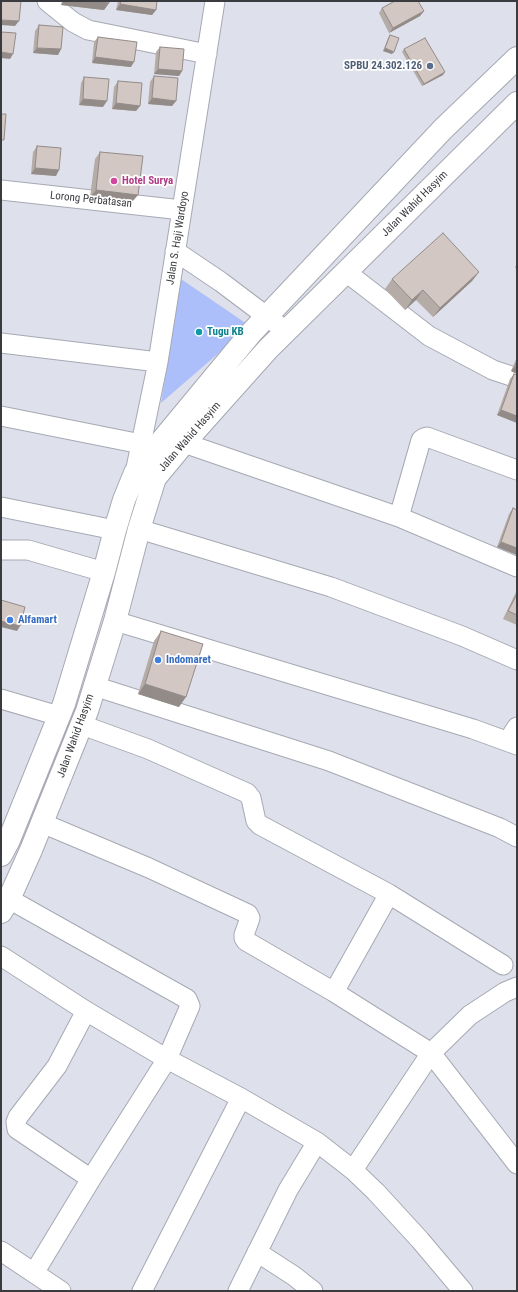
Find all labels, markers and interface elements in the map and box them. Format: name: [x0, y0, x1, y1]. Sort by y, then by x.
place label: SPBU 24.302.126: [344, 59, 422, 73]
marker: SPBU 24.302.126: [425, 61, 435, 71]
street label: Jalan Wahid Hasyim: [379, 168, 451, 240]
place label: Hotel Surya: [122, 174, 173, 188]
marker: Hotel Surya: [109, 176, 119, 186]
street label: Lorong Perbatasan: [49, 189, 133, 211]
street label: Jalan S. Haji Wardoyo: [164, 190, 192, 286]
place label: Tugu KB: [207, 325, 244, 339]
marker: Tugu KB: [194, 327, 204, 337]
street label: Jalan Wahid Hasyim: [156, 399, 224, 475]
place label: Alfamart: [18, 613, 57, 627]
marker: Alfamart: [5, 615, 15, 625]
place label: Indomaret: [166, 653, 211, 667]
marker: Indomaret: [153, 655, 163, 665]
street label: Jalan Wahid Hasyim: [55, 692, 97, 780]

